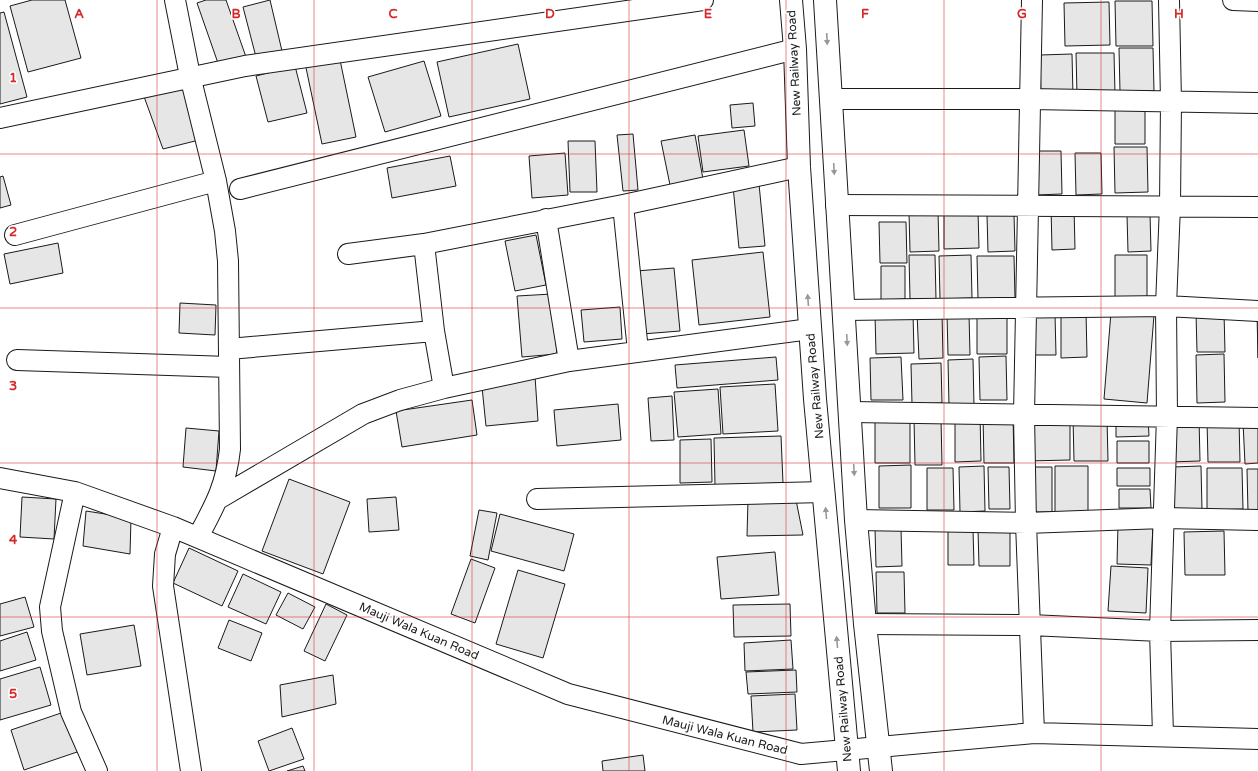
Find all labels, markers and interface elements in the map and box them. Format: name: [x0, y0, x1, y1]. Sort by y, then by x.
text: A: [74, 6, 84, 22]
text: B: [231, 6, 241, 22]
text: C: [388, 6, 398, 22]
text: D: [545, 6, 555, 22]
text: E: [704, 6, 712, 22]
text: F: [861, 6, 869, 22]
text: G: [1017, 6, 1027, 22]
text: H: [1174, 6, 1184, 22]
street label: New Railway Road: [784, 10, 804, 116]
one-way arrow: [824, 33, 830, 46]
text: 1: [9, 70, 17, 86]
one-way arrow: [831, 163, 837, 176]
text: 2: [9, 224, 17, 240]
one-way arrow: [804, 294, 811, 306]
street label: New Railway Road: [803, 333, 827, 439]
one-way arrow: [843, 334, 850, 346]
text: 3: [9, 378, 17, 394]
one-way arrow: [850, 464, 857, 476]
one-way arrow: [823, 507, 830, 519]
text: 4: [9, 532, 18, 548]
street label: Mauji Wala Kuan Road: [357, 599, 481, 663]
one-way arrow: [833, 636, 840, 648]
street label: New Railway Road: [831, 656, 855, 762]
text: 5: [9, 686, 17, 702]
street label: Mauji Wala Kuan Road: [661, 713, 789, 757]

